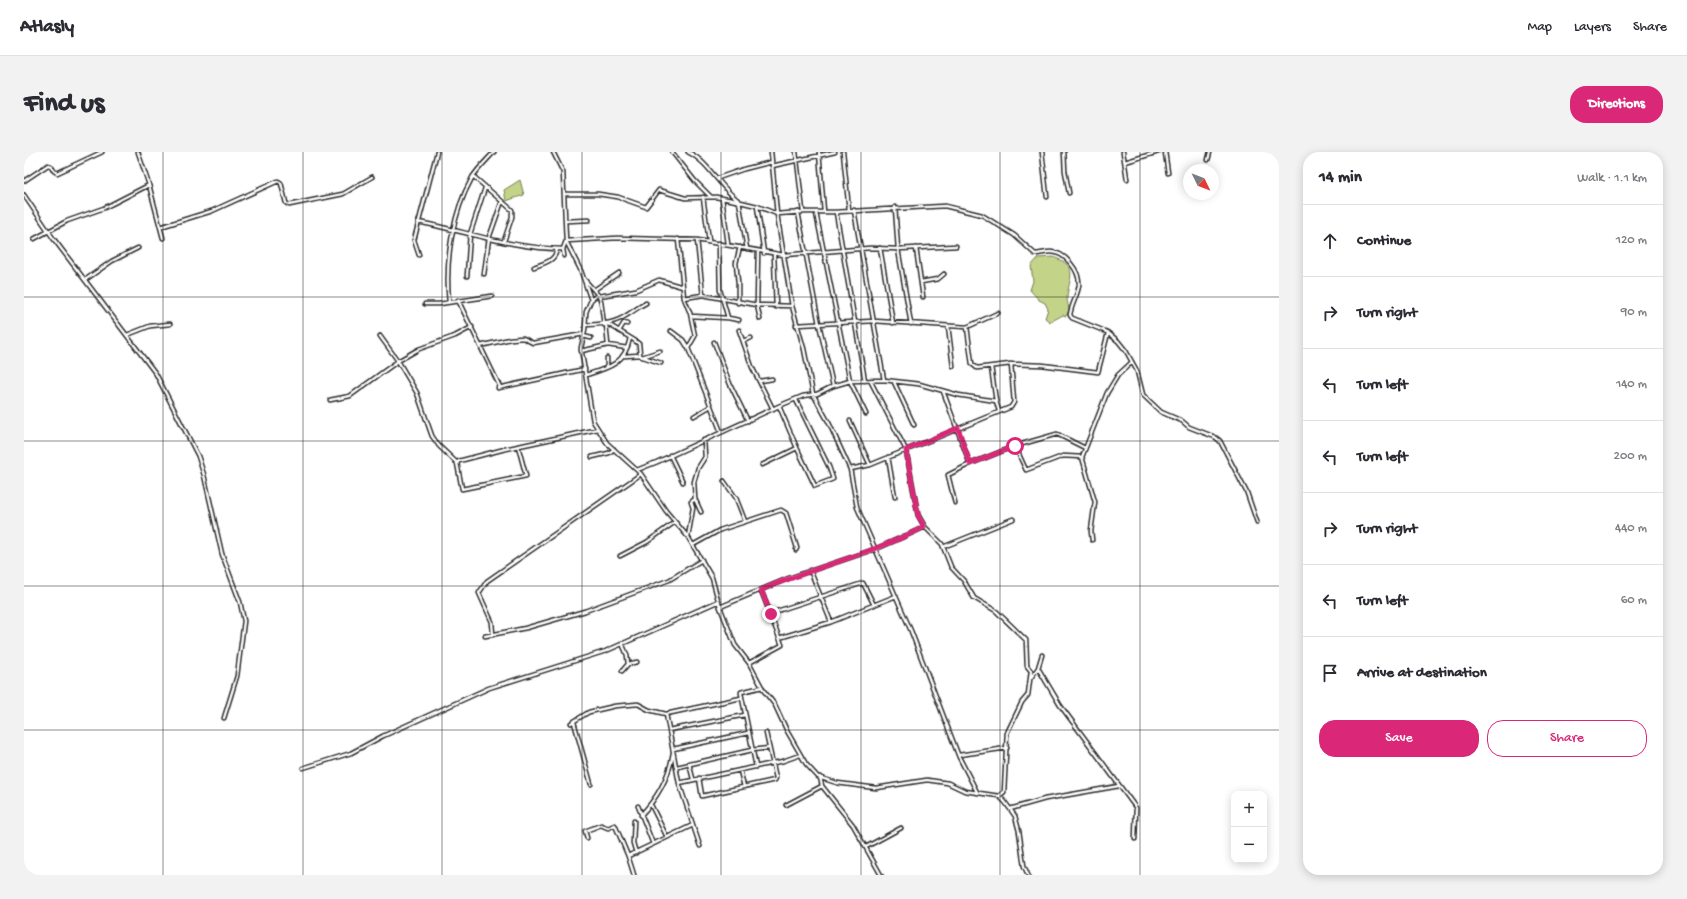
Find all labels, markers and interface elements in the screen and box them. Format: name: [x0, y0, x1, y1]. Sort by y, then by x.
text: Atlasly: [20, 16, 74, 39]
text: Map: [1528, 19, 1552, 36]
text: Layers: [1574, 19, 1611, 36]
text: Share: [1633, 19, 1667, 36]
button: Directions: [1570, 86, 1663, 123]
text: Find us: [24, 88, 104, 121]
north arrow: [1183, 164, 1219, 200]
text: 14 min: [1319, 168, 1362, 188]
text: Walk · 1.1 km: [1577, 171, 1647, 186]
icon: ahead: [1319, 230, 1341, 252]
text: Continue: [1357, 232, 1411, 250]
text: 120 m: [1616, 233, 1647, 248]
icon: right: [1319, 302, 1341, 324]
text: Turn right: [1357, 304, 1417, 322]
text: 90 m: [1621, 305, 1647, 320]
icon: left: [1319, 374, 1341, 396]
text: Turn left: [1357, 376, 1408, 394]
text: 140 m: [1616, 377, 1647, 392]
route start: [1006, 437, 1024, 455]
icon: left: [1319, 446, 1341, 468]
text: Turn left: [1357, 448, 1408, 466]
text: 200 m: [1614, 449, 1647, 464]
icon: right: [1319, 518, 1341, 540]
text: Turn right: [1357, 520, 1417, 538]
text: 440 m: [1615, 521, 1647, 536]
icon: left: [1319, 590, 1341, 612]
text: Turn left: [1357, 592, 1408, 610]
text: 60 m: [1621, 593, 1647, 608]
route end: [762, 605, 780, 623]
icon: arrive: [1319, 662, 1341, 684]
text: Arrive at destination: [1357, 664, 1487, 682]
button: Save: [1319, 720, 1479, 757]
button: Share: [1487, 720, 1647, 757]
map controls: [1231, 791, 1267, 863]
button: +: [1231, 791, 1267, 827]
button: −: [1231, 827, 1267, 863]

